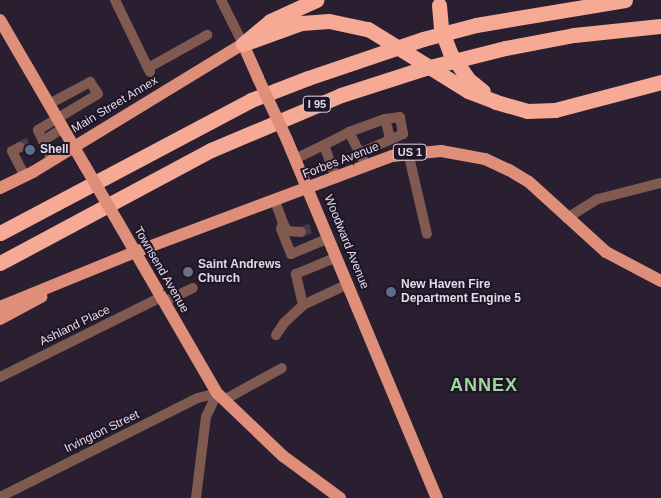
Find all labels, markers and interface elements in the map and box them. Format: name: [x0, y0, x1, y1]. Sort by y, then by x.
street label: Main Street Annex: [69, 73, 161, 137]
road number: I 95: [302, 96, 332, 112]
street label: Forbes Avenue: [301, 140, 381, 182]
place label: Shell: [40, 143, 69, 157]
marker: Shell: [24, 144, 36, 156]
road number: US 1: [392, 144, 428, 160]
street label: Woodward Avenue: [320, 192, 372, 292]
street label: Townsend Avenue: [130, 224, 192, 316]
place label: Saint Andrews Church: [198, 258, 281, 286]
marker: Saint Andrews Church: [182, 266, 194, 278]
place label: New Haven Fire Department Engine 5: [401, 278, 521, 306]
marker: New Haven Fire Department Engine 5: [385, 286, 397, 298]
street label: Ashland Place: [37, 303, 113, 349]
district label: ANNEX: [449, 374, 519, 396]
street label: Irvington Street: [62, 408, 142, 456]

